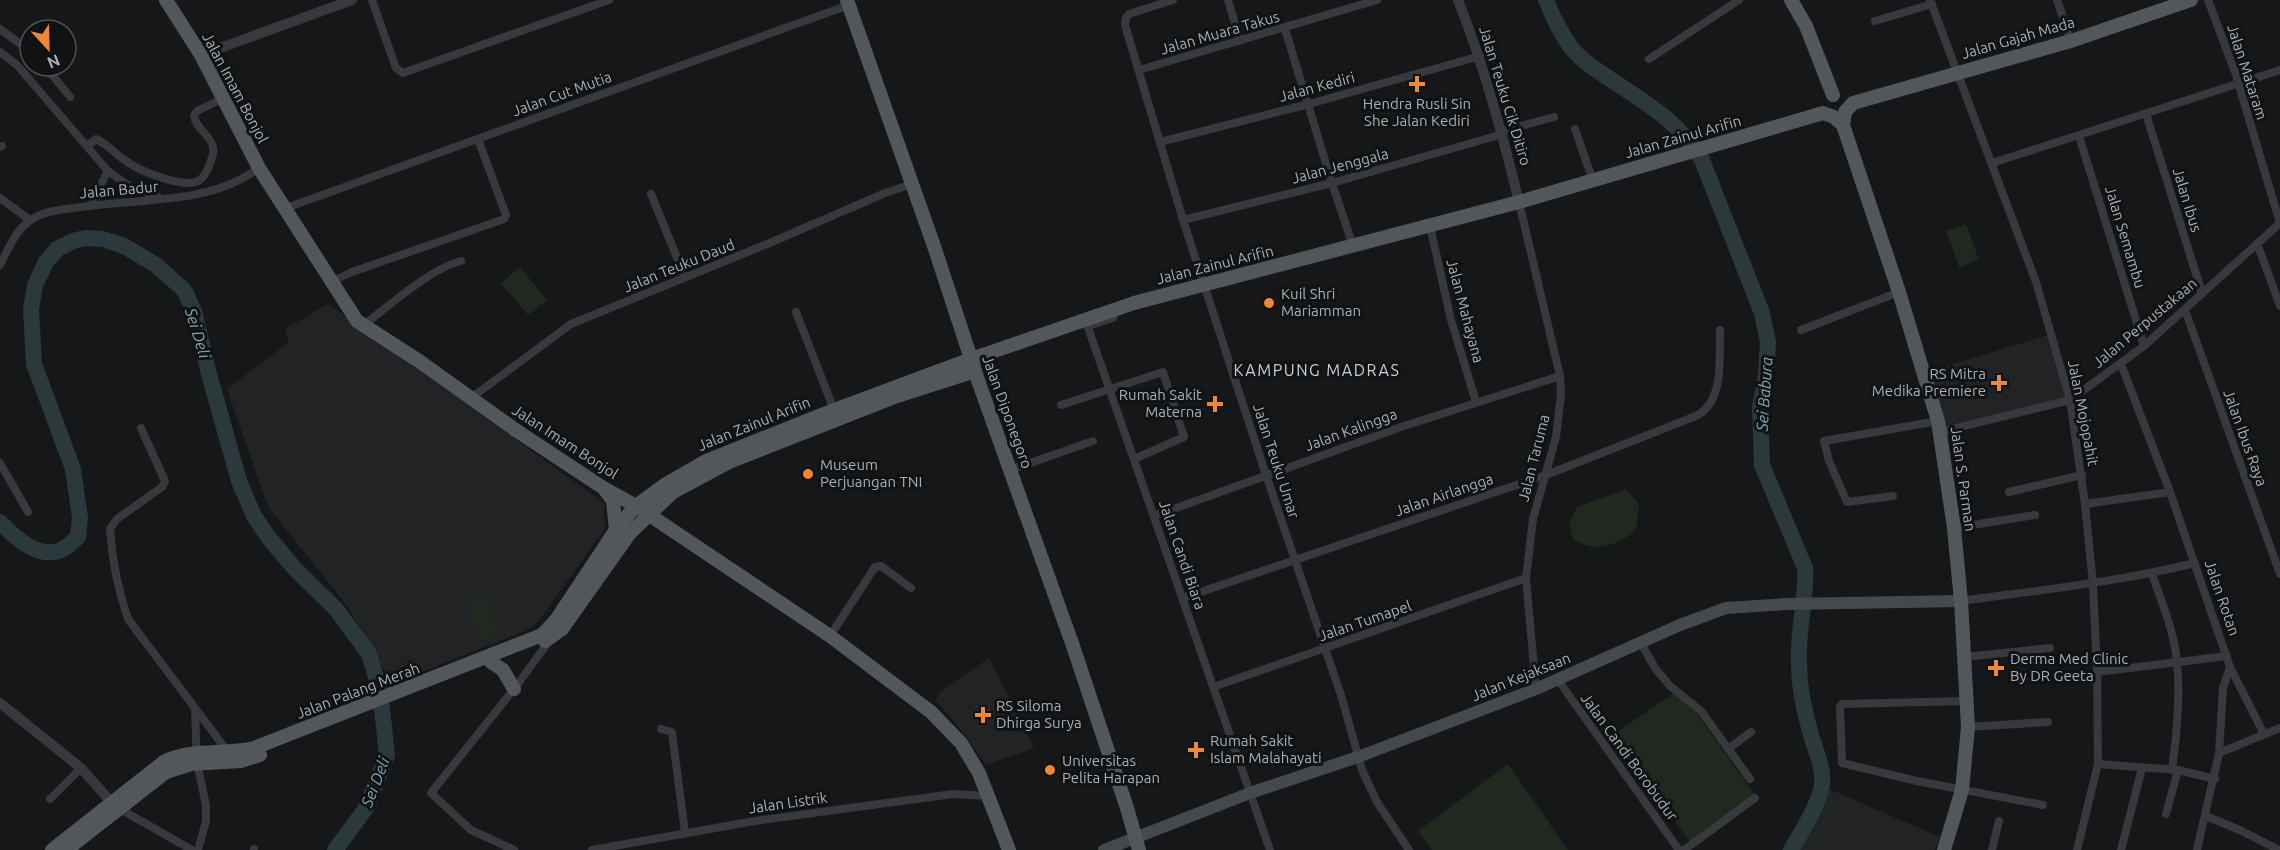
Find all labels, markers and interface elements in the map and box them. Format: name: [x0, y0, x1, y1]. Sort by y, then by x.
street label: Jalan Muara Takus: [1158, 7, 1281, 58]
street label: Jalan Gajah Mada: [1959, 13, 2076, 62]
north arrow: [18, 18, 78, 78]
street label: Jalan Mataram: [2224, 22, 2271, 122]
street label: Jalan Teuku Cik Ditiro: [1476, 24, 1535, 168]
street label: Jalan Imam Bonjol: [199, 30, 272, 146]
text: N: [45, 51, 63, 72]
street label: Jalan Cut Mutia: [510, 68, 614, 119]
street label: Jalan Kediri: [1277, 68, 1357, 105]
marker: Hendra Rusli Sin She Jalan Kediri: [1408, 75, 1426, 93]
place label: Hendra Rusli Sin She Jalan Kediri: [1363, 95, 1471, 129]
street label: Jalan Zainul Arifin: [1623, 112, 1743, 161]
street label: Jalan Jenggala: [1290, 144, 1390, 187]
street label: Jalan Ibus: [2170, 166, 2205, 234]
street label: Jalan Badur: [79, 178, 159, 201]
street label: Jalan Semambu: [2102, 184, 2149, 290]
street label: Jalan Teuku Daud: [621, 235, 737, 296]
street label: Jalan Zainul Arifin: [1155, 242, 1275, 287]
street label: Jalan Mahayana: [1443, 257, 1488, 365]
street label: Jalan Perpustakaan: [2089, 274, 2200, 371]
place label: Kuil Shri Mariamman: [1281, 285, 1361, 319]
marker: Kuil Shri Mariamman: [1262, 296, 1276, 310]
water label: Sei Deli: [182, 305, 214, 361]
street label: Jalan Diponegoro: [979, 353, 1036, 471]
water label: Sei Babura: [1752, 356, 1776, 433]
street label: Jalan Mojopahit: [2065, 358, 2102, 467]
district label: KAMPUNG MADRAS: [1234, 361, 1400, 379]
place label: RS Mitra Medika Premiere: [1872, 365, 1986, 399]
marker: RS Mitra Medika Premiere: [1990, 374, 2008, 392]
place label: Rumah Sakit Materna: [1119, 386, 1202, 420]
street label: Jalan Ibus Raya: [2220, 387, 2271, 489]
street label: Jalan Zainul Arifin: [695, 393, 813, 454]
marker: Rumah Sakit Materna: [1206, 395, 1224, 413]
street label: Jalan Imam Bonjol: [509, 401, 621, 482]
street label: Jalan Teuku Umar: [1250, 401, 1303, 521]
street label: Jalan Kalingga: [1302, 405, 1399, 454]
street label: Jalan Taruma: [1514, 413, 1553, 503]
street label: Jalan S. Parman: [1948, 426, 1979, 532]
place label: Museum Perjuangan TNI: [820, 456, 922, 490]
marker: Museum Perjuangan TNI: [801, 467, 815, 481]
street label: Jalan Airlangga: [1392, 470, 1495, 519]
street label: Jalan Candi Biara: [1156, 498, 1209, 612]
street label: Jalan Rotan: [2202, 558, 2243, 638]
street label: Jalan Tumapel: [1316, 597, 1413, 644]
street label: Jalan Kejaksaan: [1469, 649, 1573, 704]
place label: Derma Med Clinic By DR Geeta: [2010, 650, 2128, 684]
street label: Jalan Palang Merah: [294, 659, 422, 722]
marker: Derma Med Clinic By DR Geeta: [1987, 659, 2005, 677]
street label: Jalan Candi Borobudur: [1577, 690, 1681, 824]
place label: RS Siloma Dhirga Surya: [996, 697, 1082, 731]
marker: RS Siloma Dhirga Surya: [974, 706, 992, 724]
place label: Rumah Sakit Islam Malahayati: [1210, 732, 1322, 766]
marker: Rumah Sakit Islam Malahayati: [1187, 741, 1205, 759]
place label: Universitas Pelita Harapan: [1062, 752, 1160, 786]
water label: Sei Deli: [357, 754, 393, 810]
marker: Universitas Pelita Harapan: [1043, 763, 1057, 777]
street label: Jalan Listrik: [747, 789, 829, 816]

